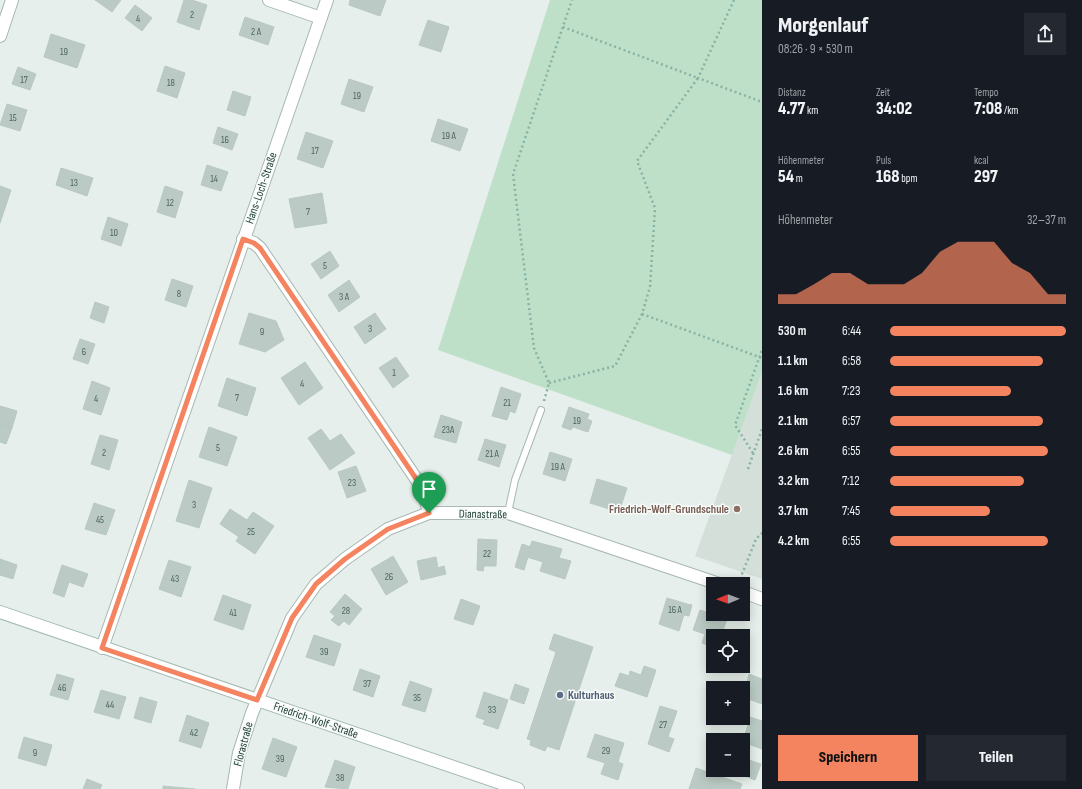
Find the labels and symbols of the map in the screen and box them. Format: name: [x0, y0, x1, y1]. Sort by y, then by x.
house number: 2: [190, 9, 194, 21]
house number: 4: [136, 13, 140, 25]
house number: 2 A: [251, 26, 262, 38]
house number: 19: [60, 46, 68, 58]
house number: 17: [20, 74, 28, 86]
house number: 18: [167, 77, 175, 89]
house number: 19: [353, 90, 361, 102]
house number: 15: [9, 112, 17, 124]
house number: 19 A: [442, 130, 457, 142]
house number: 16: [221, 134, 229, 146]
house number: 17: [311, 145, 319, 157]
street label: Hans-Loch-Straße: [242, 150, 281, 226]
house number: 14: [210, 173, 218, 185]
house number: 13: [70, 177, 78, 189]
house number: 12: [166, 197, 174, 209]
house number: 7: [306, 206, 310, 218]
house number: 10: [110, 227, 118, 239]
house number: 5: [323, 260, 327, 272]
house number: 8: [177, 288, 181, 300]
house number: 3 A: [339, 291, 350, 303]
house number: 3: [368, 323, 372, 335]
house number: 9: [260, 326, 264, 338]
house number: 6: [82, 346, 86, 358]
house number: 1: [392, 367, 396, 379]
house number: 4: [300, 378, 304, 390]
house number: 7: [235, 392, 239, 404]
house number: 4: [94, 393, 98, 405]
house number: 21: [503, 397, 511, 409]
house number: 19: [573, 415, 581, 427]
house number: 23A: [442, 424, 455, 436]
house number: 5: [216, 442, 220, 454]
house number: 2: [102, 447, 106, 459]
house number: 21 A: [485, 448, 499, 460]
house number: 19 A: [551, 461, 566, 473]
pin: [412, 472, 446, 513]
house number: 23: [348, 477, 356, 489]
house number: 3: [192, 499, 196, 511]
place label: Friedrich-Wolf-Grundschule: [609, 502, 729, 517]
marker: Friedrich-Wolf-Grundschule: [732, 504, 742, 514]
street label: Dianastraße: [459, 507, 507, 522]
house number: 45: [96, 514, 104, 526]
house number: 25: [247, 526, 255, 538]
house number: 22: [483, 548, 491, 560]
house number: 26: [385, 571, 393, 583]
house number: 43: [171, 573, 179, 585]
north arrow: [706, 577, 750, 621]
house number: 16 A: [668, 604, 683, 616]
house number: 28: [342, 605, 350, 617]
house number: 41: [229, 607, 237, 619]
house number: 39: [320, 646, 328, 658]
house number: 37: [363, 678, 371, 690]
house number: 46: [58, 682, 66, 694]
place label: Kulturhaus: [568, 688, 615, 703]
marker: Kulturhaus: [555, 690, 565, 700]
house number: 35: [413, 692, 421, 704]
house number: 44: [106, 699, 114, 711]
street label: Friedrich-Wolf-Straße: [271, 699, 360, 742]
house number: 33: [488, 704, 496, 716]
house number: 27: [659, 719, 667, 731]
street label: Florastraße: [230, 720, 257, 768]
house number: 42: [190, 727, 198, 739]
house number: 29: [602, 745, 610, 757]
house number: 9: [33, 747, 37, 759]
house number: 39: [276, 753, 284, 765]
house number: 38: [336, 772, 344, 784]

